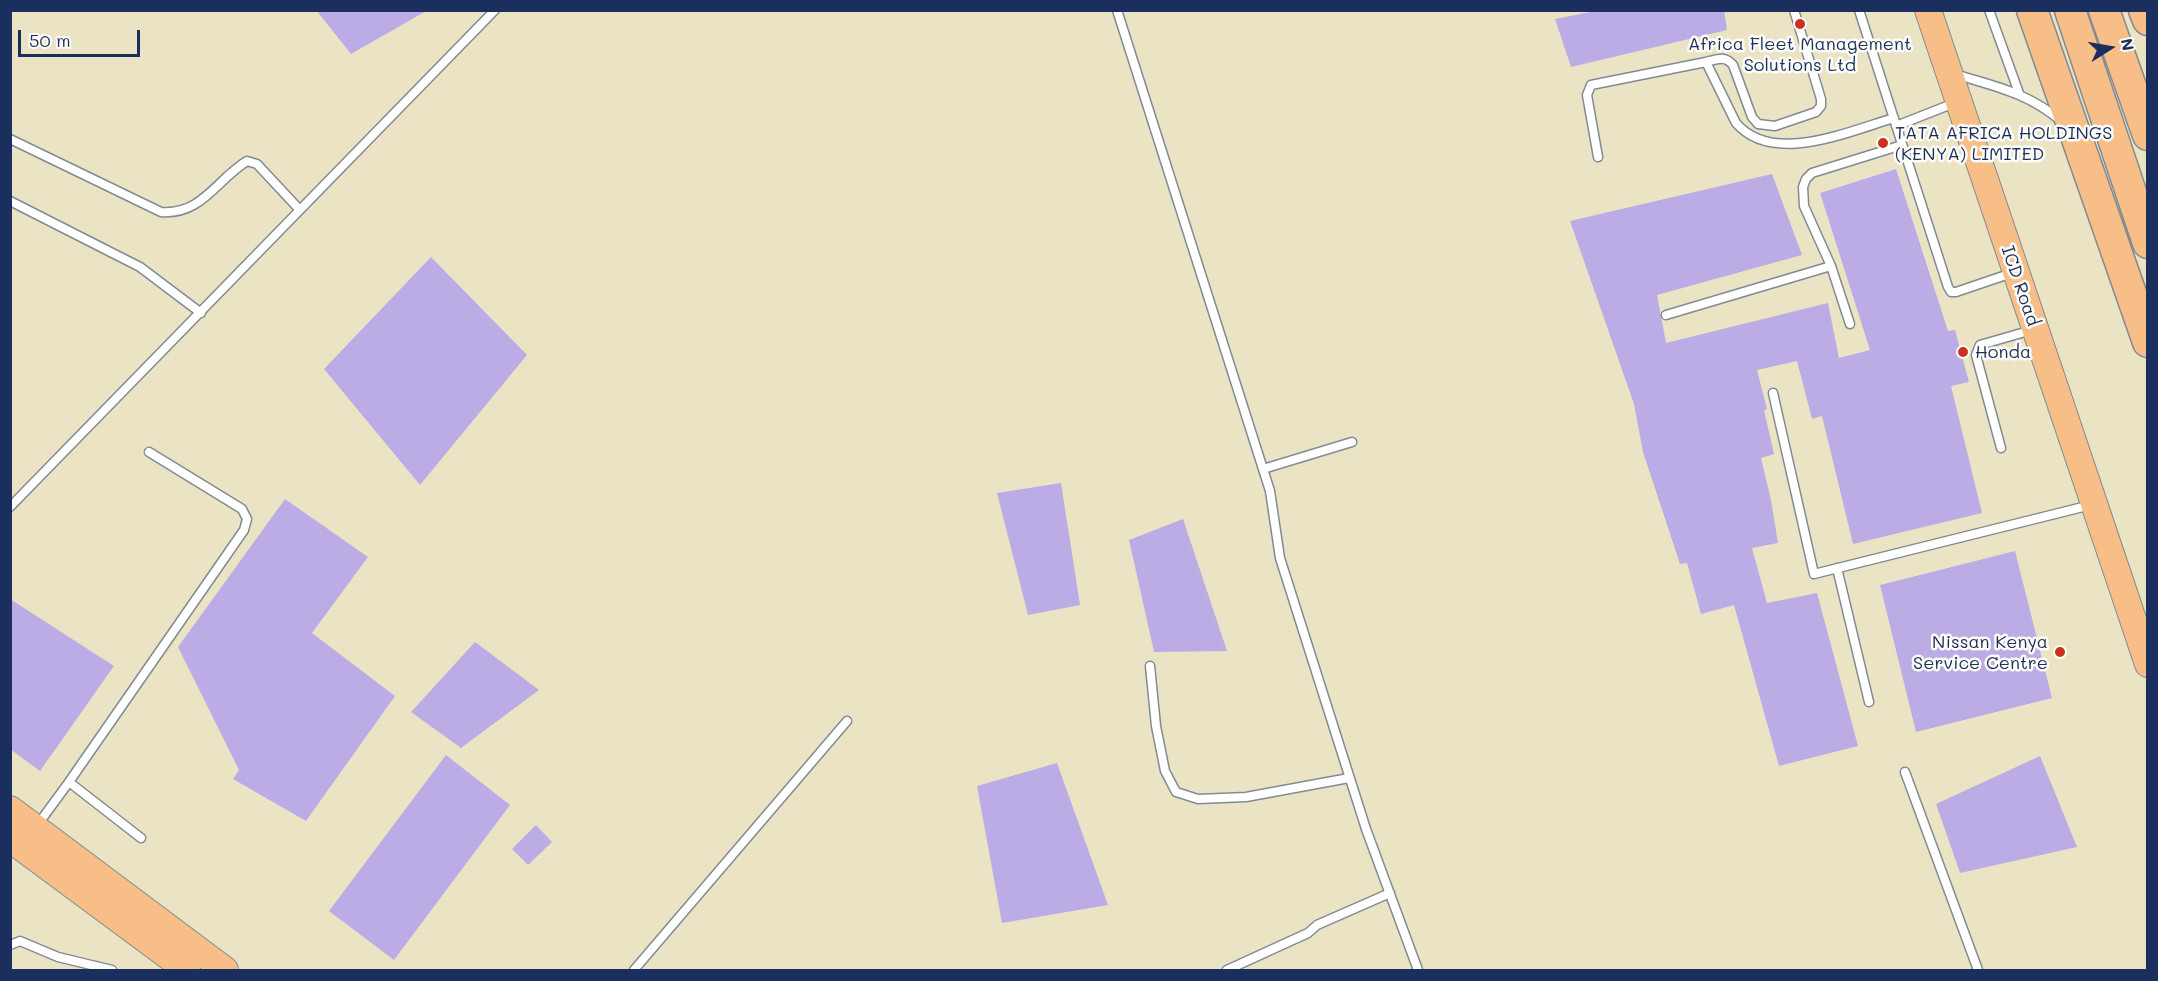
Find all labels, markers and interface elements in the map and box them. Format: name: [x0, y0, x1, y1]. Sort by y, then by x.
marker: Africa Fleet Management Solutions Ltd: [1793, 17, 1807, 31]
scale bar: [21, 18, 142, 56]
north arrow: [2080, 18, 2140, 78]
text: 50 m: [29, 28, 71, 52]
place label: Africa Fleet Management Solutions Ltd: [1688, 33, 1912, 76]
text: N: [2117, 37, 2140, 52]
place label: TATA AFRICA HOLDINGS (KENYA) LIMITED: [1895, 122, 2112, 164]
marker: TATA AFRICA HOLDINGS (KENYA) LIMITED: [1876, 136, 1890, 150]
street label: ICD Road: [1996, 243, 2044, 329]
place label: Honda: [1975, 341, 2031, 363]
marker: Honda: [1956, 345, 1970, 359]
place label: Nissan Kenya Service Centre: [1913, 631, 2048, 674]
marker: Nissan Kenya Service Centre: [2053, 645, 2067, 659]

